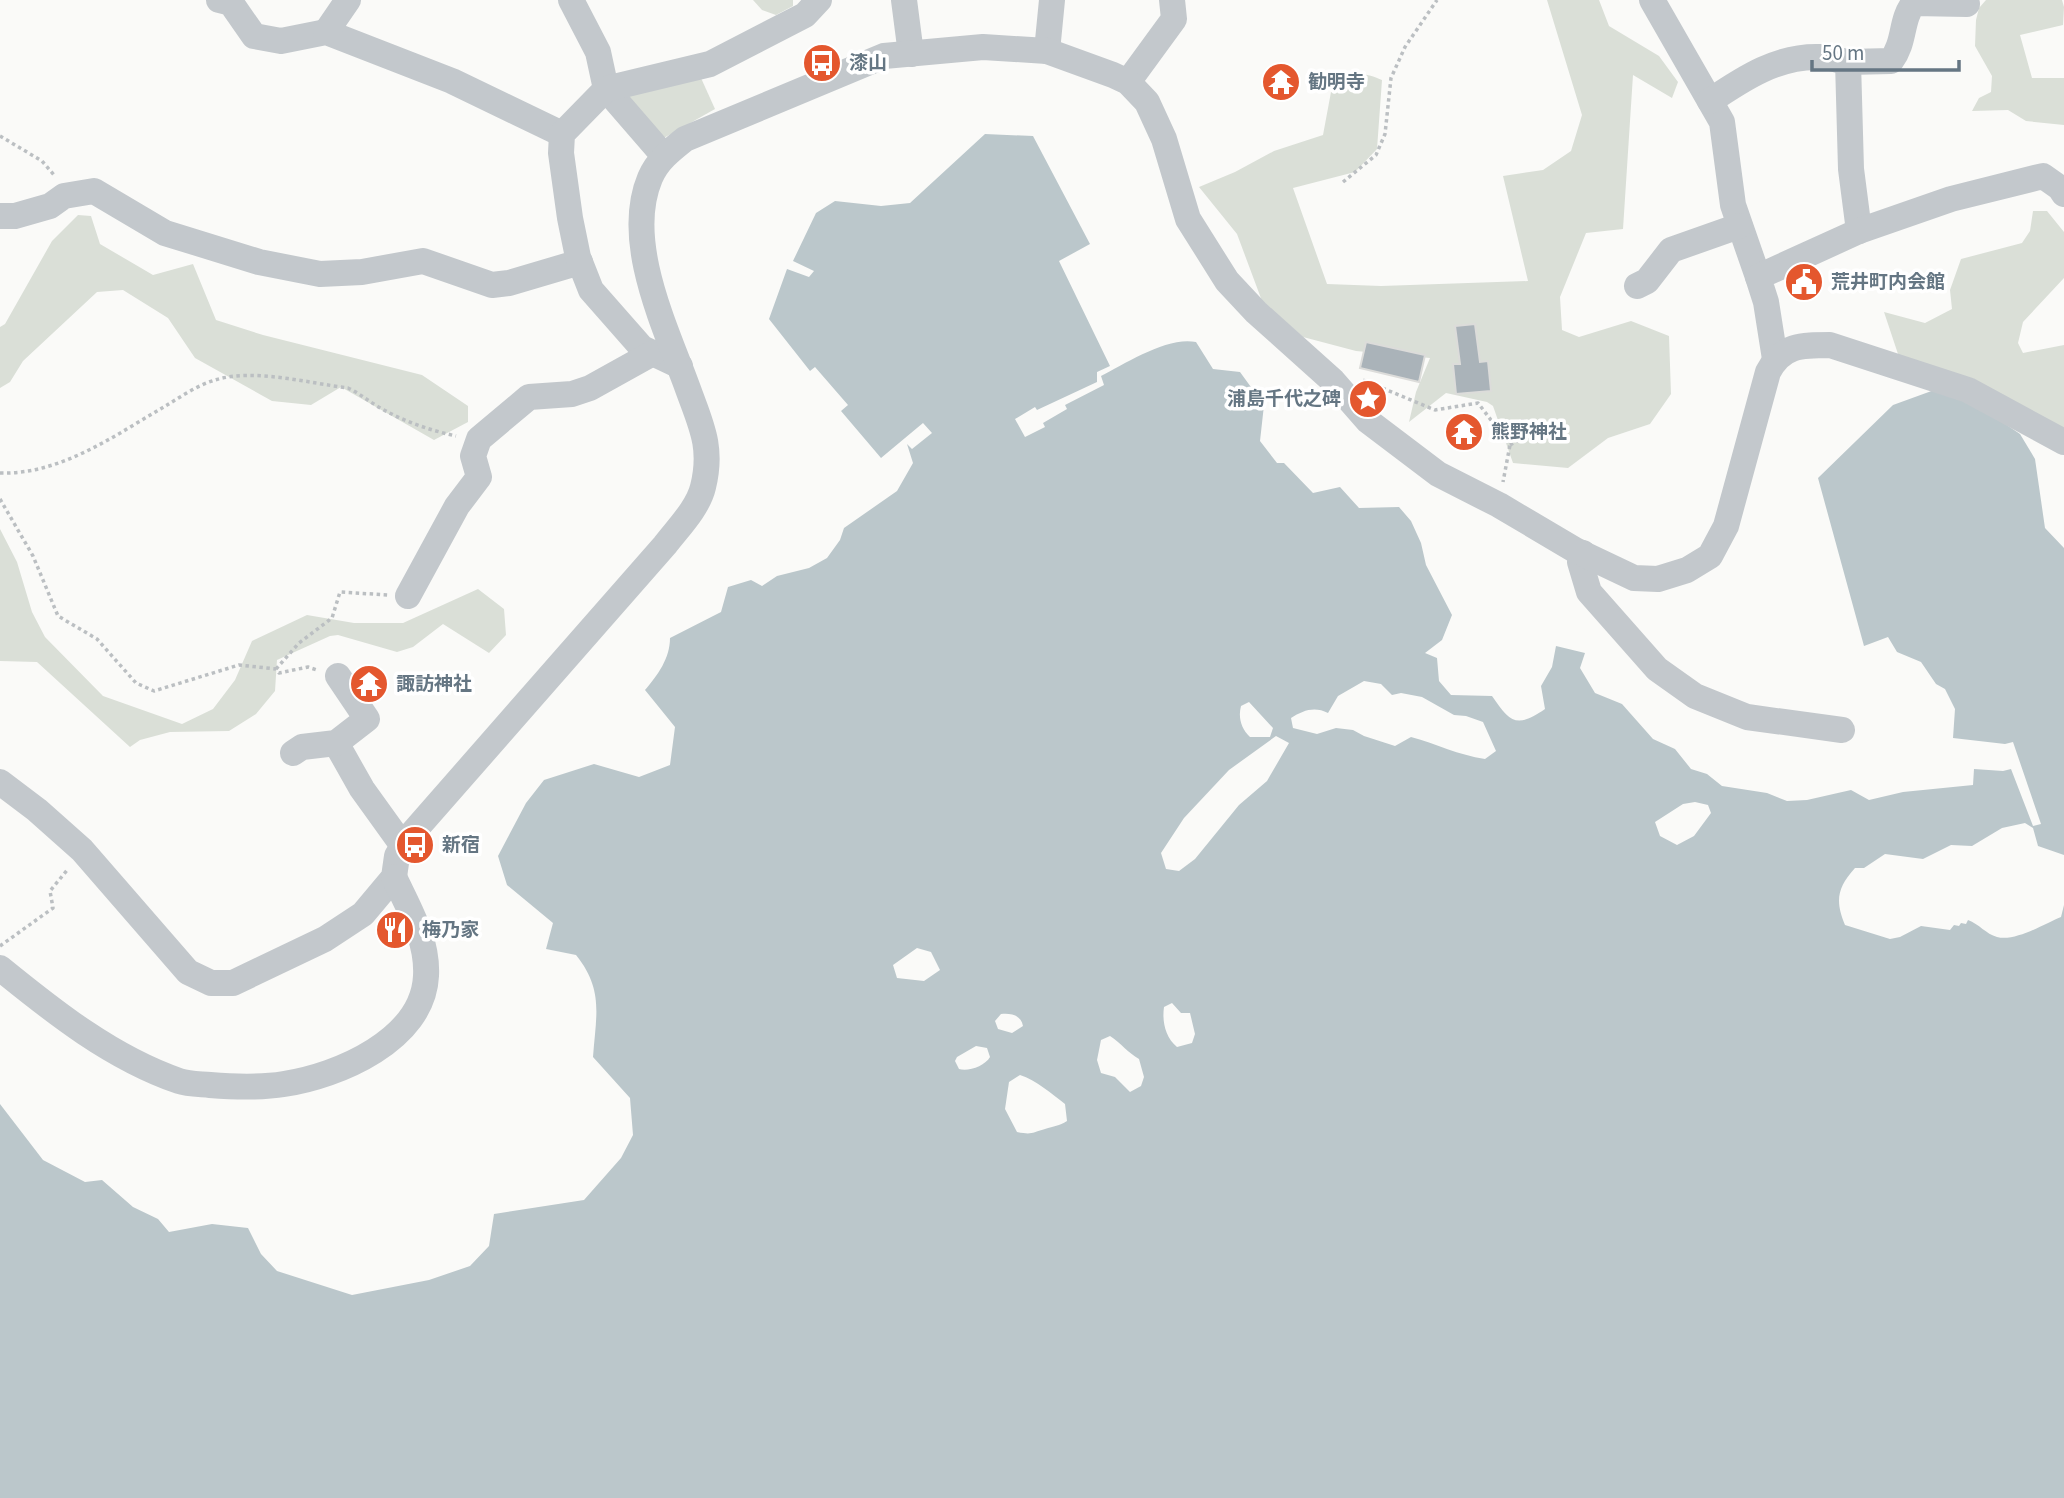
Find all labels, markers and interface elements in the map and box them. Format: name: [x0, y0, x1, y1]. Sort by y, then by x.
scale bar: [1812, 28, 1959, 72]
text: 50 m: [1822, 38, 1864, 68]
bus stop icon: 漆山: [801, 42, 843, 84]
place label: 漆山: [849, 50, 887, 77]
temple icon: 勧明寺: [1260, 61, 1302, 103]
place label: 勧明寺: [1308, 69, 1365, 96]
public building icon: 荒井町内会館: [1783, 261, 1825, 303]
place label: 荒井町内会館: [1831, 269, 1945, 296]
place icon: 浦島千代之碑: [1347, 378, 1389, 420]
place label: 浦島千代之碑: [1227, 386, 1341, 413]
temple icon: 熊野神社: [1443, 411, 1485, 453]
place label: 熊野神社: [1491, 419, 1567, 446]
temple icon: 諏訪神社: [348, 663, 390, 705]
place label: 諏訪神社: [396, 671, 472, 698]
bus stop icon: 新宿: [394, 824, 436, 866]
place label: 新宿: [442, 832, 480, 859]
restaurant icon: 梅乃家: [374, 909, 416, 951]
place label: 梅乃家: [422, 917, 479, 944]

